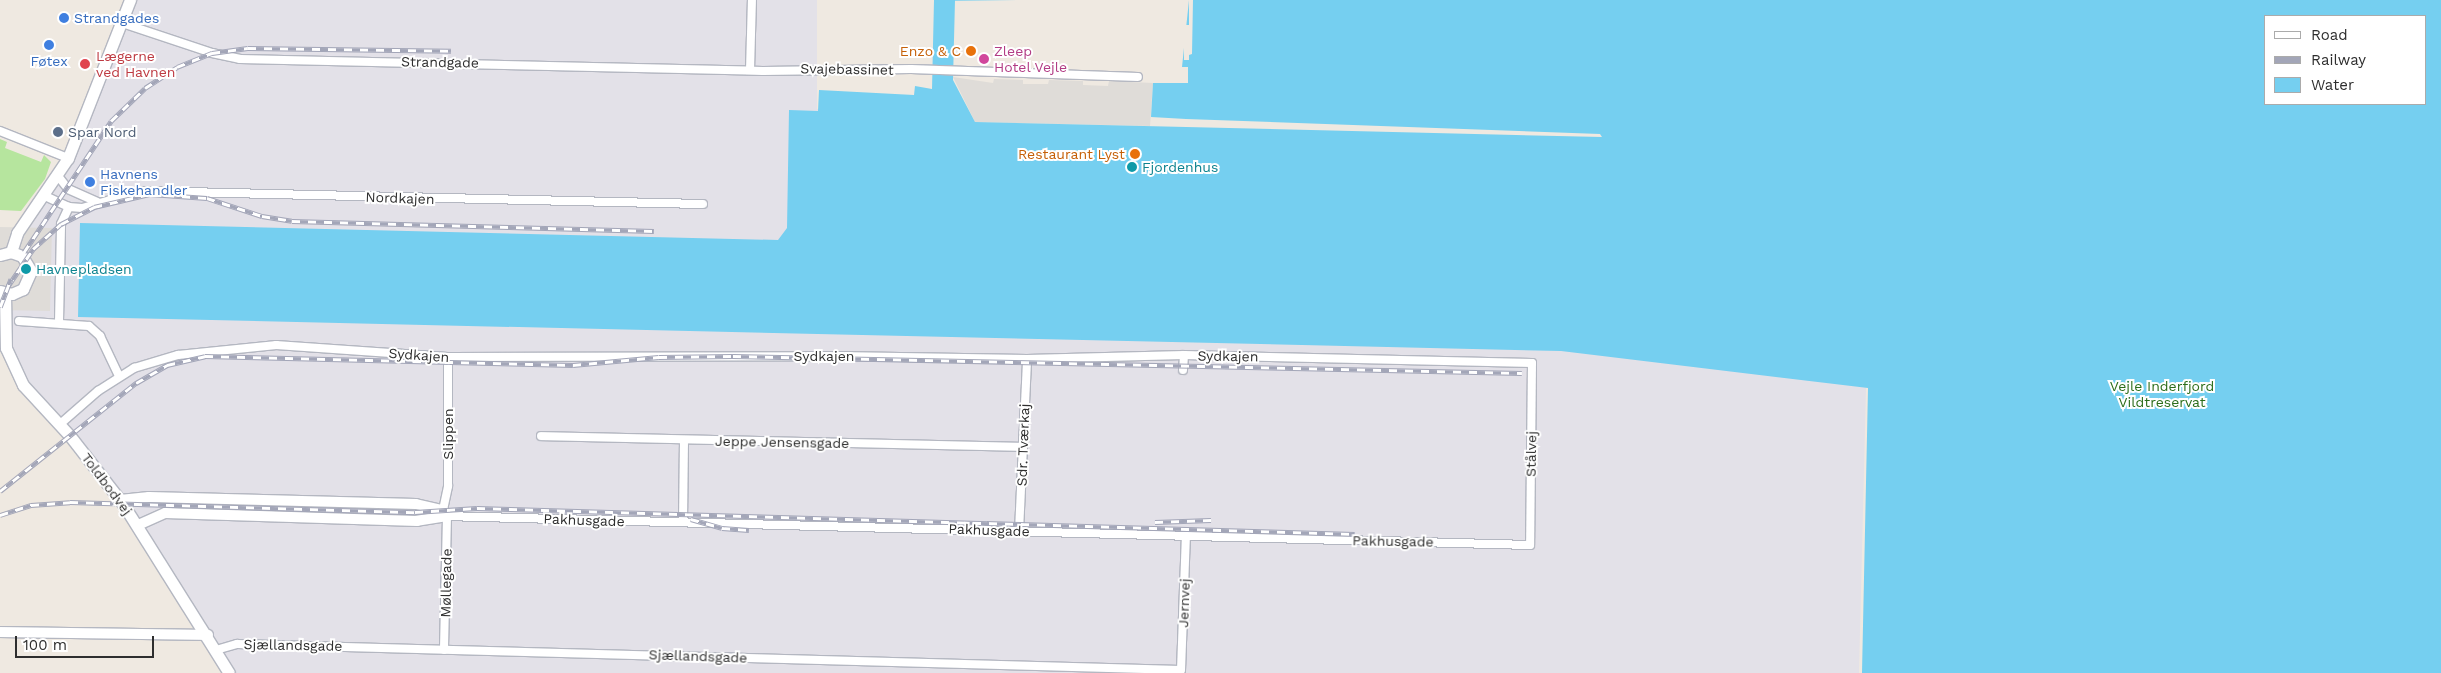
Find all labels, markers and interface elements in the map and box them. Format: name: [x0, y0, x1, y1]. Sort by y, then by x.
place label: Strandgades: [74, 10, 159, 26]
marker: Strandgades: [58, 12, 70, 24]
legend: [2264, 15, 2426, 105]
text: Road: [2311, 26, 2348, 44]
marker: Føtex: [43, 39, 55, 51]
place label: Enzo & C: [900, 43, 961, 59]
place label: Zleep Hotel Vejle: [994, 43, 1068, 75]
marker: Enzo & C: [965, 45, 977, 57]
place label: Lægerne ved Havnen: [96, 48, 175, 80]
text: Railway: [2311, 51, 2366, 69]
place label: Føtex: [30, 53, 68, 69]
street label: Strandgade: [401, 53, 479, 71]
marker: Zleep Hotel Vejle: [978, 53, 990, 65]
marker: Lægerne ved Havnen: [78, 57, 92, 71]
street label: Svajebassinet: [800, 60, 894, 78]
text: Water: [2311, 76, 2354, 94]
place label: Spar Nord: [68, 124, 137, 140]
marker: Spar Nord: [52, 126, 64, 138]
place label: Restaurant Lyst: [1018, 146, 1125, 162]
marker: Restaurant Lyst: [1129, 148, 1141, 160]
place label: Fjordenhus: [1142, 159, 1218, 175]
marker: Fjordenhus: [1126, 161, 1138, 173]
place label: Havnens Fiskehandler: [100, 166, 188, 198]
marker: Havnens Fiskehandler: [84, 176, 96, 188]
street label: Nordkajen: [365, 188, 435, 208]
place label: Havnepladsen: [36, 261, 132, 277]
marker: Havnepladsen: [20, 263, 32, 275]
street label: Sydkajen: [388, 344, 450, 366]
street label: Sydkajen: [1197, 347, 1259, 365]
street label: Sydkajen: [794, 348, 854, 364]
park label: Vejle Inderfjord Vildtreservat: [2110, 378, 2214, 411]
street label: Sdr. Tværkaj: [1013, 403, 1033, 487]
street label: Slippen: [440, 408, 456, 460]
street label: Stålvej: [1522, 431, 1540, 477]
street label: Jeppe Jensensgade: [715, 432, 849, 452]
street label: Toldbodvej: [78, 450, 136, 518]
street label: Pakhusgade: [543, 510, 625, 530]
street label: Pakhusgade: [948, 520, 1030, 540]
street label: Pakhusgade: [1352, 532, 1434, 550]
street label: Møllegade: [437, 548, 455, 618]
street label: Jernvej: [1175, 578, 1193, 628]
scale bar: [18, 626, 156, 658]
text: 100 m: [23, 636, 67, 654]
street label: Sjællandsgade: [244, 636, 342, 654]
street label: Sjællandsgade: [648, 646, 748, 666]

